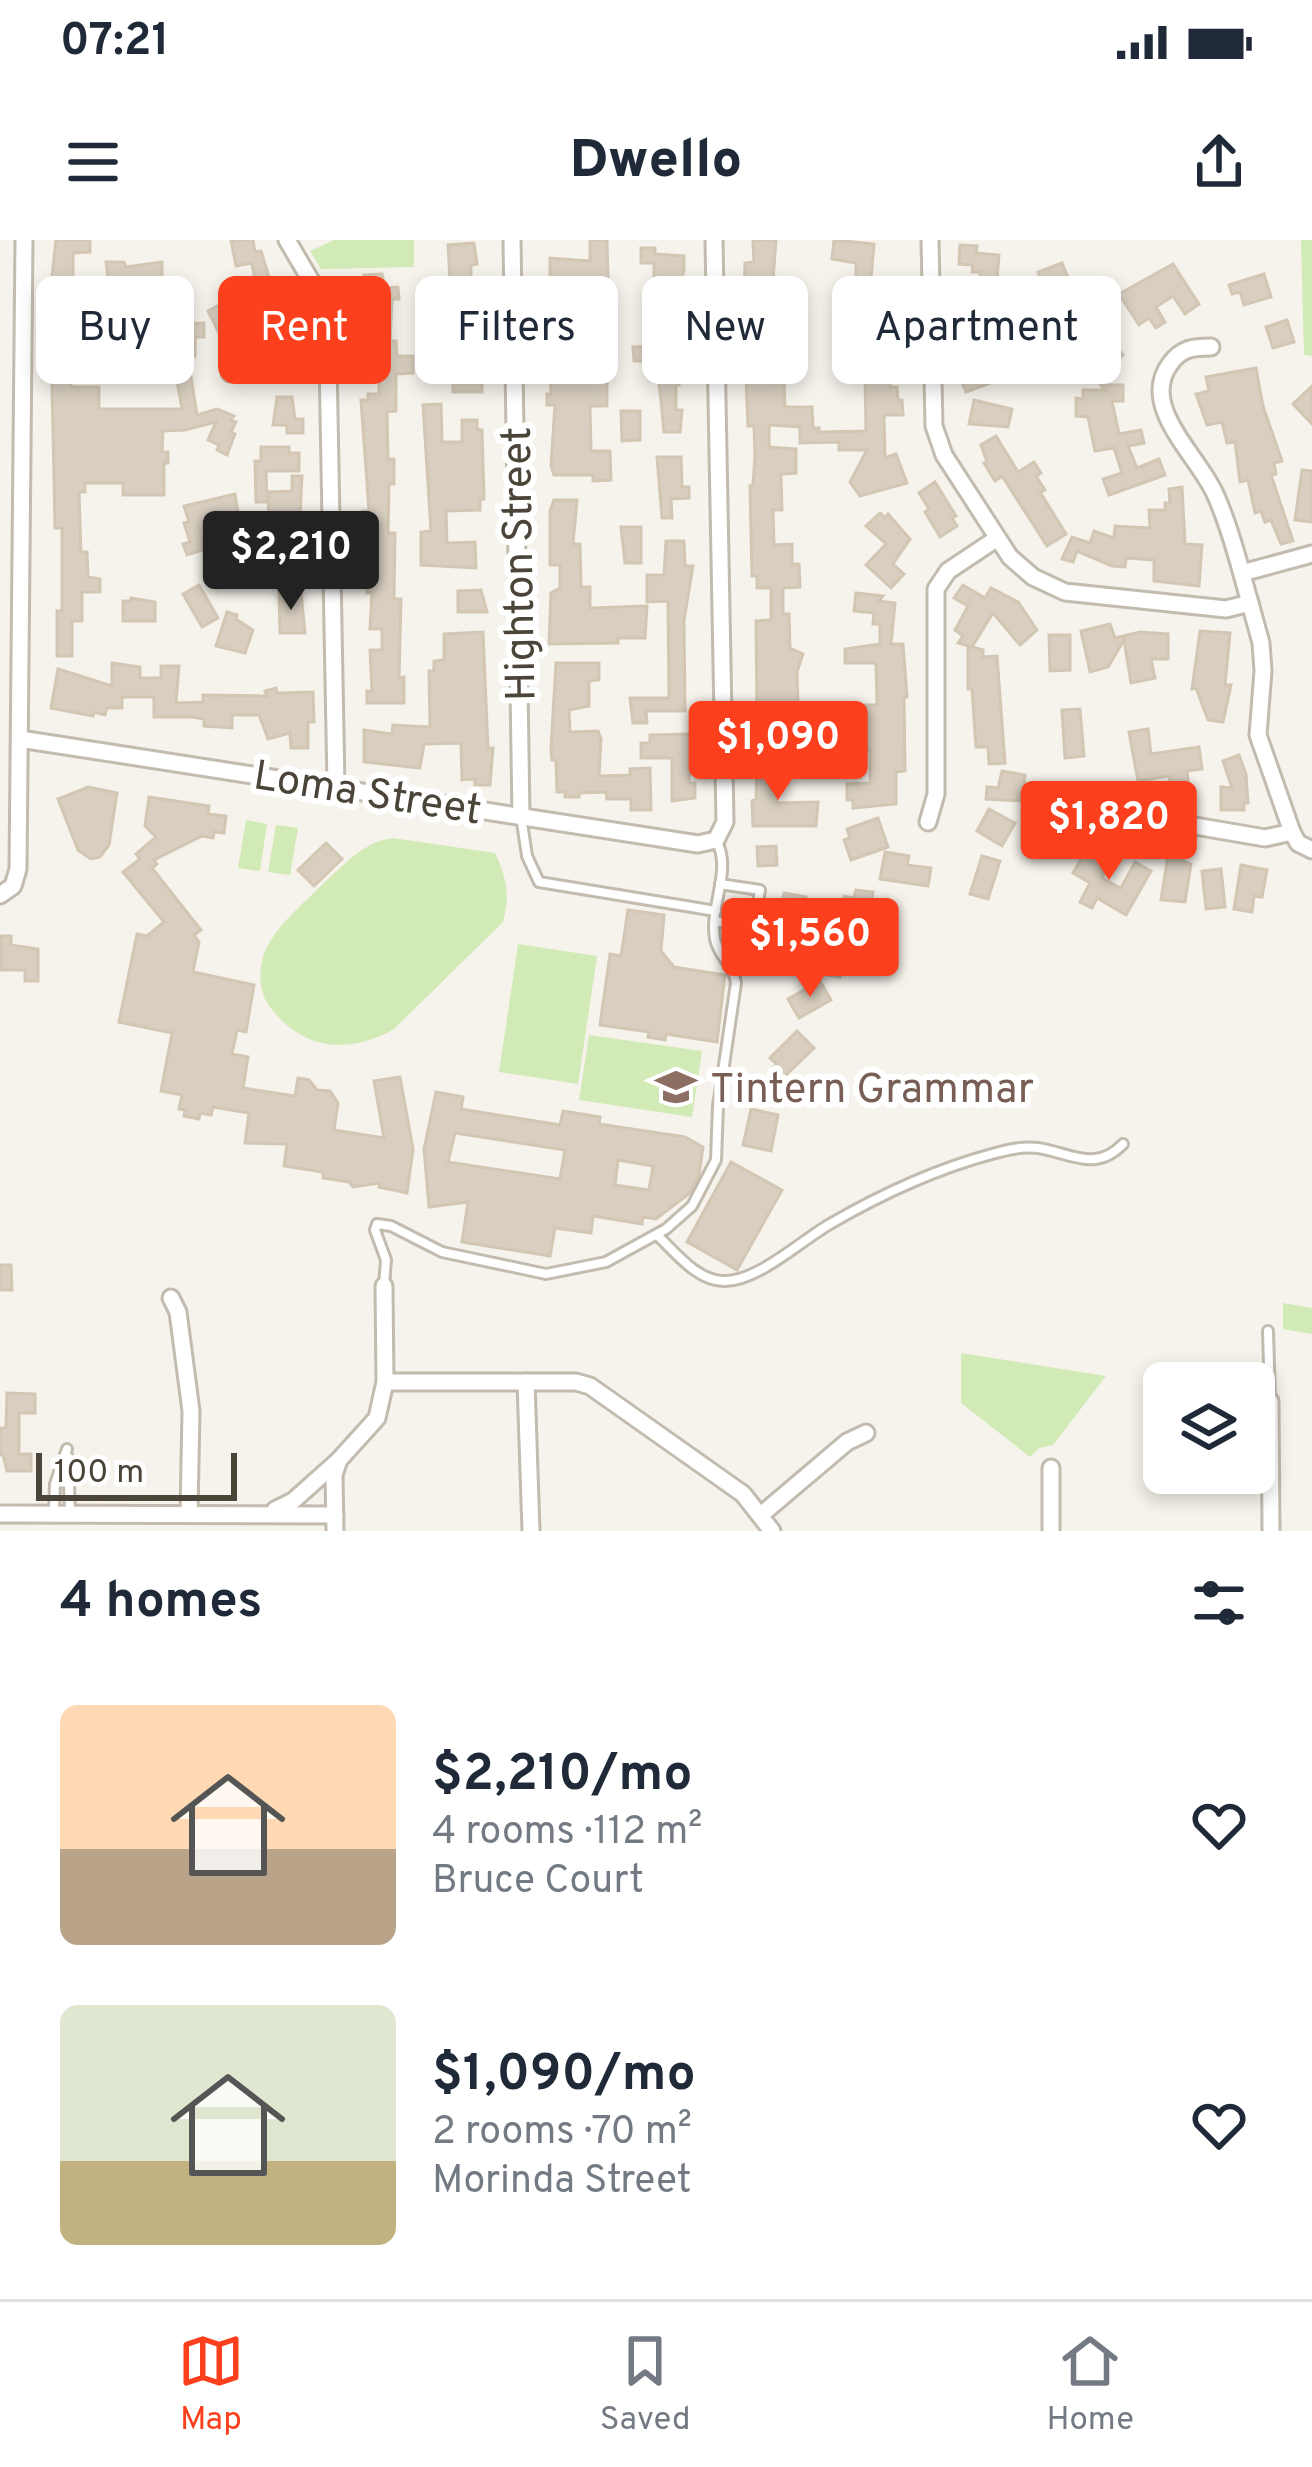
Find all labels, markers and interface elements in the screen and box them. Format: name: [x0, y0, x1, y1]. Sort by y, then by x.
text: 07:21: [60, 14, 169, 71]
text: Dwello: [570, 128, 742, 197]
icon: menu: [60, 129, 126, 195]
icon: share: [1186, 129, 1252, 195]
chip: Buy: [36, 276, 194, 384]
chip: Rent: [218, 276, 391, 384]
chip: Filters: [415, 276, 618, 384]
chip: New: [642, 276, 808, 384]
chip: Apartment: [832, 276, 1121, 384]
street label: Highton Street: [493, 426, 550, 702]
pin: $2,210: [193, 511, 389, 613]
text: $2,210: [230, 525, 352, 574]
pin: $1,090: [680, 701, 876, 803]
text: $1,090: [716, 715, 840, 764]
street label: Loma Street: [250, 751, 485, 840]
pin: $1,820: [1011, 781, 1207, 883]
text: $1,820: [1048, 795, 1170, 844]
pin: $1,560: [712, 898, 908, 1000]
text: $1,560: [749, 912, 871, 961]
school or university icon: Tintern Grammar: [653, 1064, 699, 1110]
place label: Tintern Grammar: [710, 1065, 1034, 1118]
map controls: [1143, 1362, 1275, 1494]
button: layers: [1143, 1362, 1275, 1494]
scale bar: [36, 1447, 237, 1500]
text: 100 m: [54, 1453, 144, 1495]
icon: filters: [1186, 1570, 1252, 1636]
text: 4 homes: [60, 1571, 262, 1636]
text: $2,210/mo: [432, 1744, 692, 1809]
icon: home: [156, 1753, 300, 1897]
icon: heart: [1186, 1792, 1252, 1858]
text: 4 rooms · 112 m²: [432, 1809, 702, 1858]
text: Bruce Court: [432, 1858, 644, 1907]
text: $1,090/mo: [432, 2044, 696, 2109]
icon: home: [156, 2053, 300, 2197]
icon: heart: [1186, 2092, 1252, 2158]
text: 2 rooms · 70 m²: [432, 2109, 692, 2158]
text: Morinda Street: [432, 2158, 691, 2207]
tab: Map: [178, 2328, 244, 2442]
tab: Saved: [600, 2328, 691, 2442]
tab: Home: [1046, 2328, 1134, 2442]

